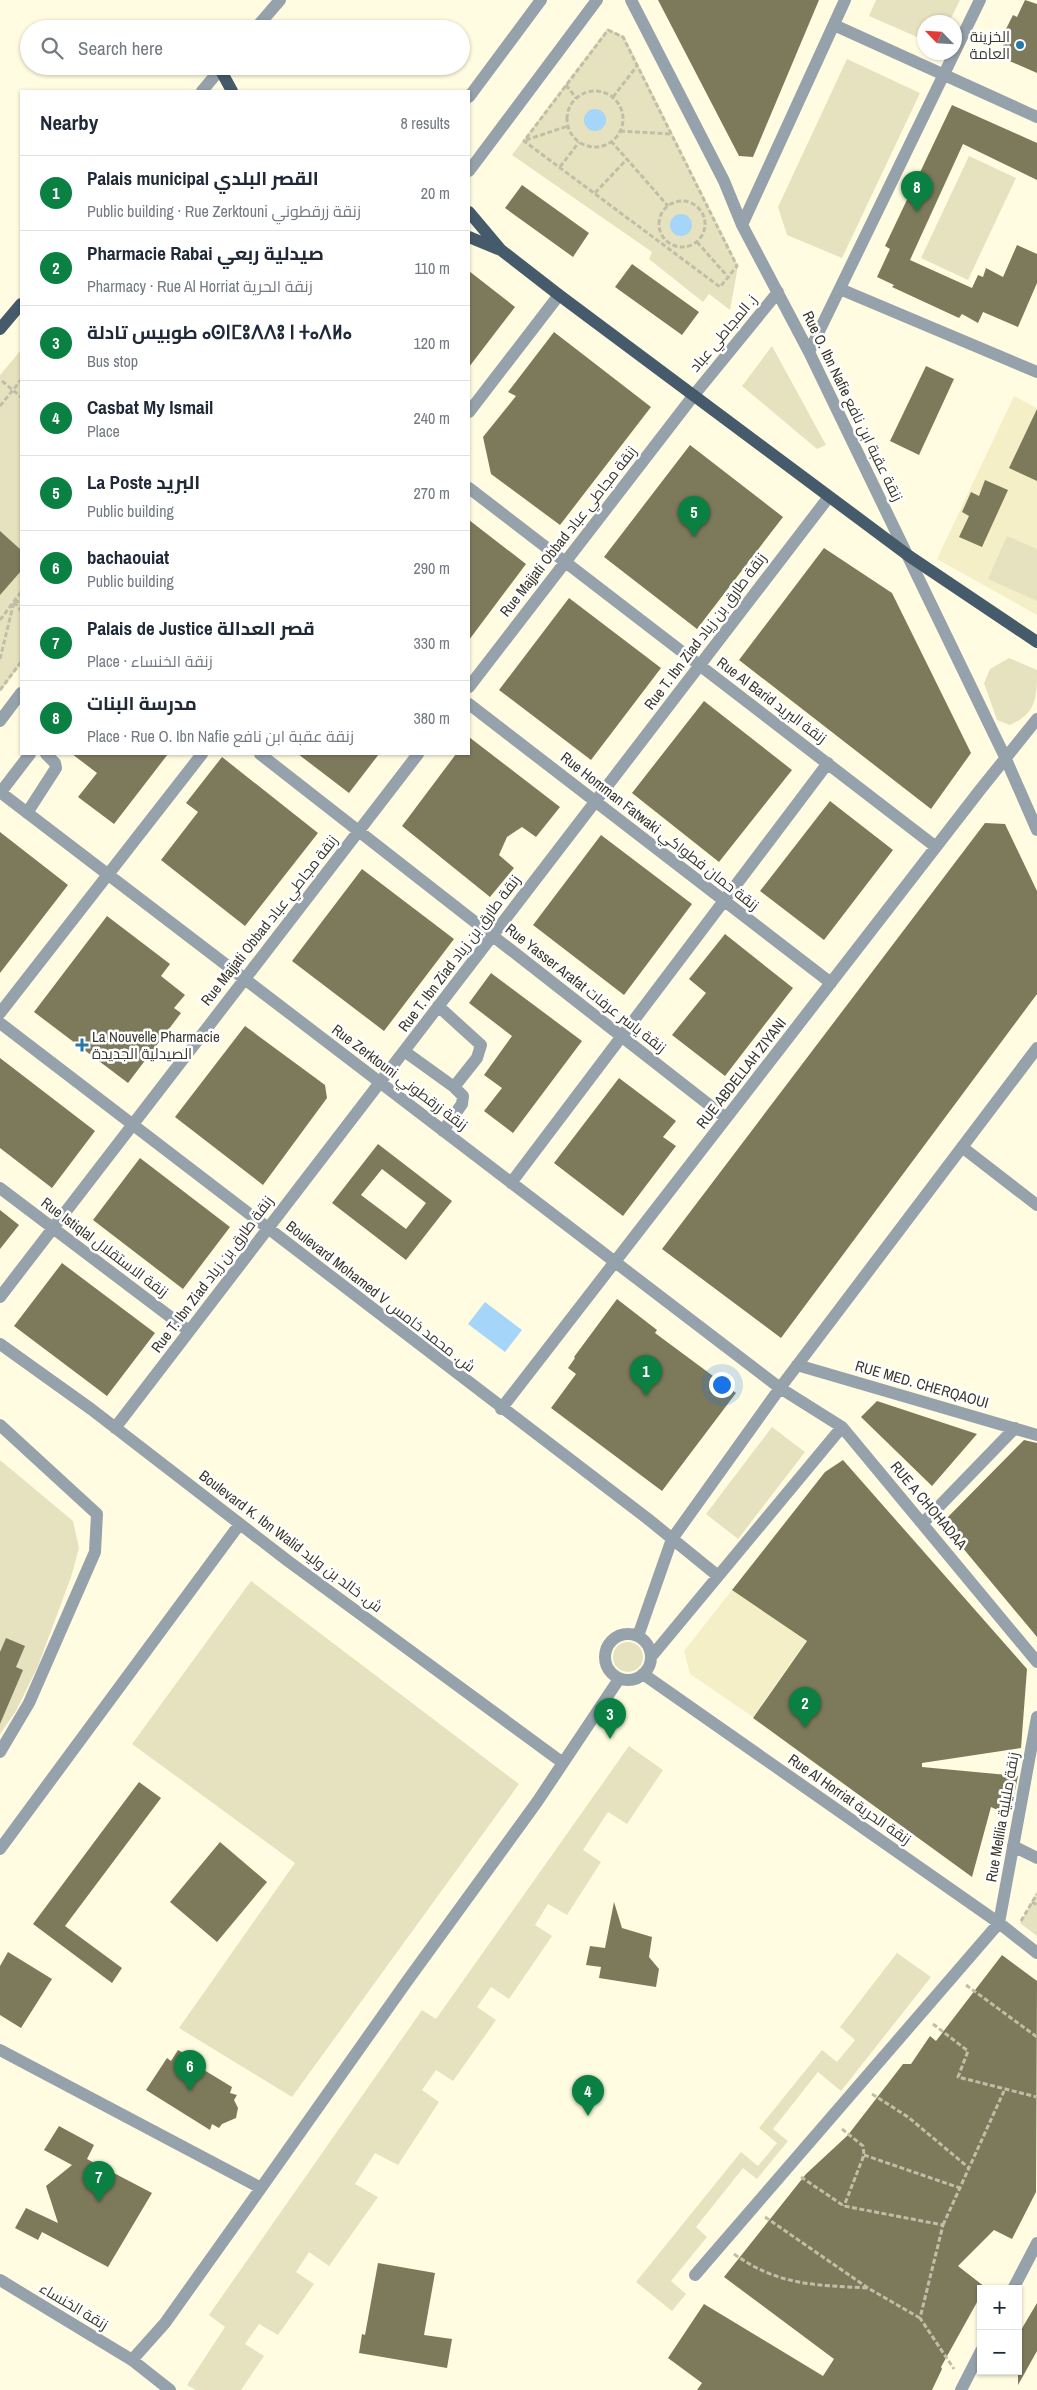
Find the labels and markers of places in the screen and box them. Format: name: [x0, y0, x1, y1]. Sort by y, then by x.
place label: الخزينة العامة: [970, 26, 1010, 64]
marker: الخزينة العامة: [1014, 39, 1026, 51]
pin: 8: [901, 171, 933, 212]
pin: 5: [678, 496, 710, 537]
place label: La Nouvelle Pharmacie الصيدلية الجديدة: [92, 1026, 220, 1064]
marker: La Nouvelle Pharmacie الصيدلية الجديدة: [76, 1039, 88, 1051]
pin: 1: [630, 1355, 662, 1396]
pin: 2: [789, 1687, 821, 1728]
pin: 3: [594, 1698, 626, 1739]
pin: 6: [174, 2050, 206, 2091]
pin: 4: [572, 2075, 604, 2116]
pin: 7: [83, 2161, 115, 2202]

